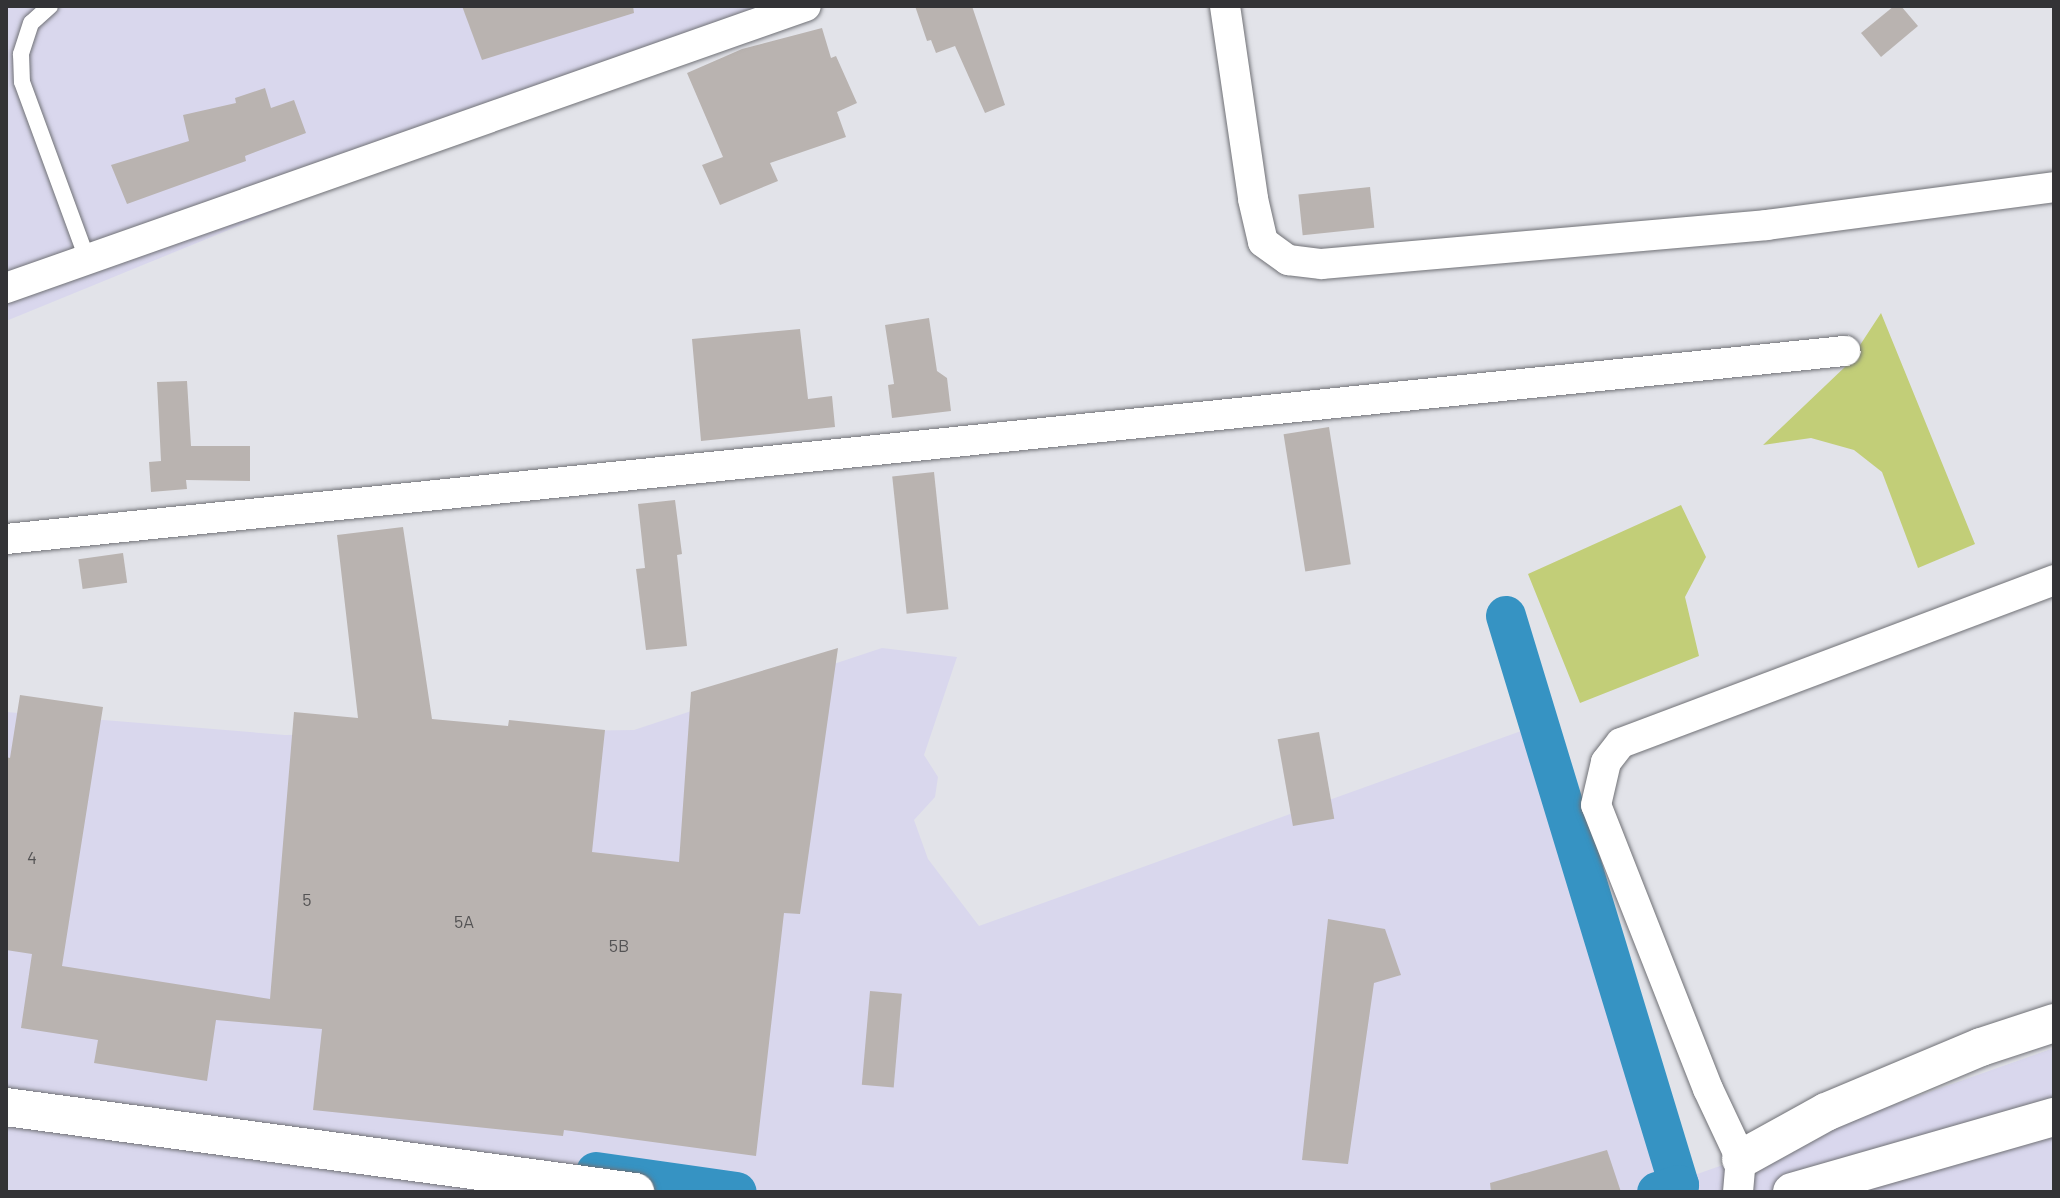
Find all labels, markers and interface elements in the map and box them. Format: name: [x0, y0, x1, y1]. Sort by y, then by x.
house number: 4: [27, 846, 37, 868]
house number: 5: [302, 888, 312, 910]
house number: 5A: [454, 910, 474, 932]
house number: 5B: [609, 934, 629, 956]

